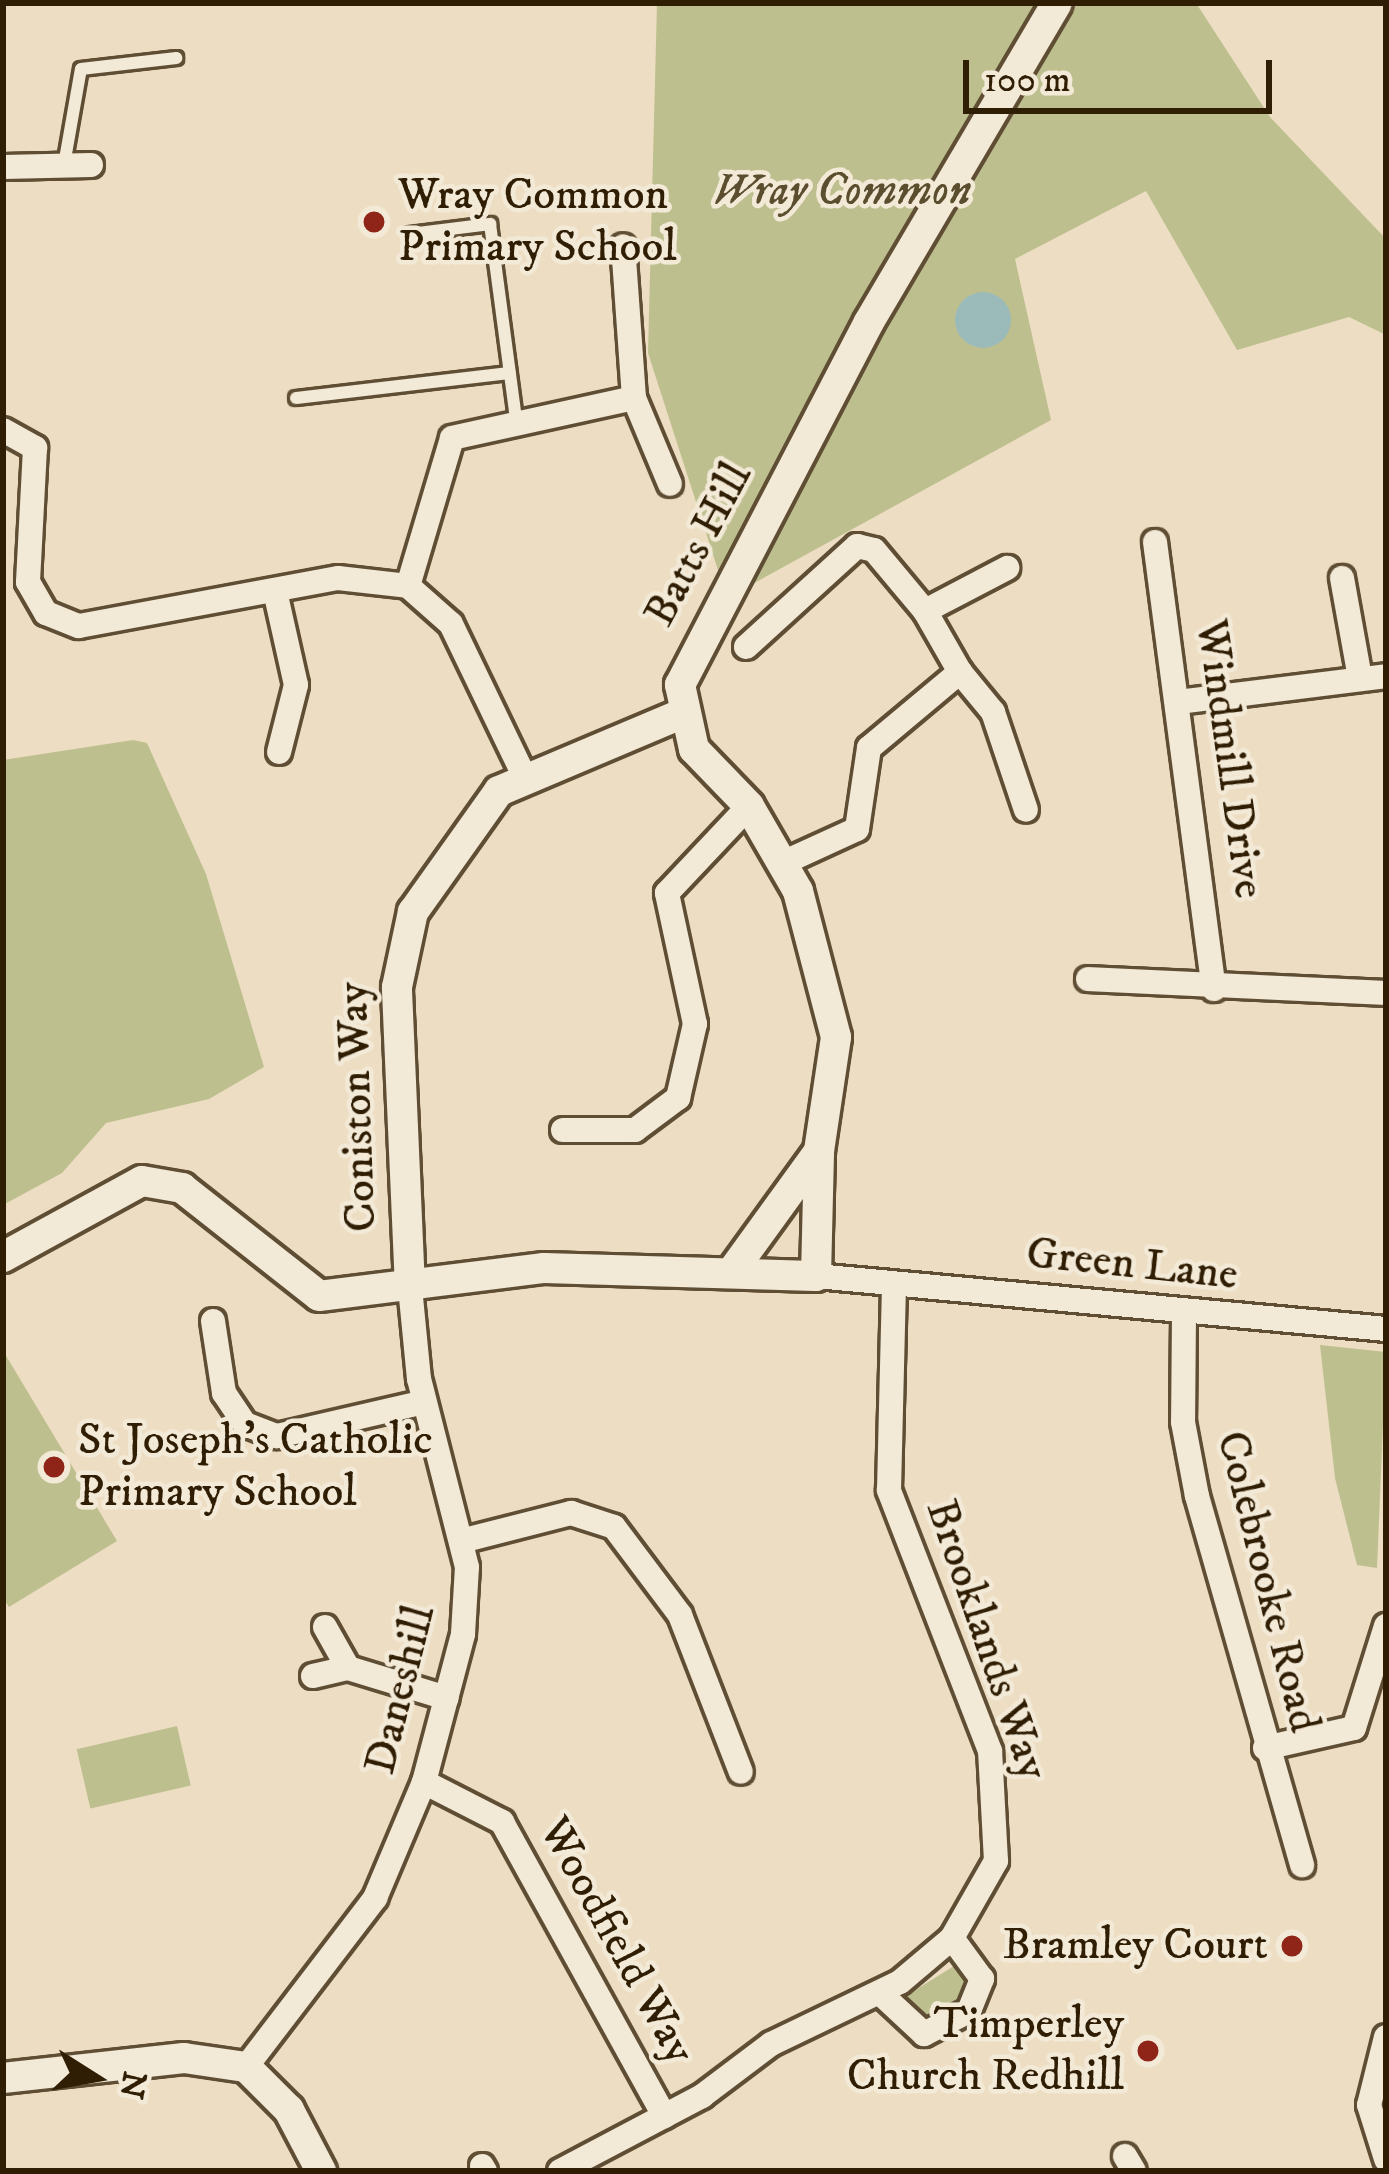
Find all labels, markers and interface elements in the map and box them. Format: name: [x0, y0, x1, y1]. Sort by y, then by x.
scale bar: [969, 36, 1278, 110]
text: 100 m: [984, 58, 1071, 103]
park label: Wray Common: [713, 165, 971, 219]
place label: Wray Common Primary School: [398, 169, 677, 275]
marker: Wray Common Primary School: [361, 209, 387, 235]
street label: Batts Hill: [633, 454, 765, 636]
street label: Windmill Drive: [1183, 616, 1275, 902]
street label: Coniston Way: [327, 981, 389, 1233]
street label: Green Lane: [1024, 1227, 1240, 1303]
place label: St Joseph's Catholic Primary School: [78, 1414, 433, 1520]
street label: Colebrooke Road: [1204, 1426, 1330, 1738]
marker: St Joseph's Catholic Primary School: [41, 1454, 67, 1480]
street label: Brooklands Way: [913, 1493, 1059, 1787]
street label: Daneshill: [354, 1600, 448, 1780]
street label: Woodfield Way: [526, 1808, 706, 2074]
place label: Bramley Court: [1002, 1919, 1268, 1973]
marker: Bramley Court: [1279, 1933, 1305, 1959]
place label: Timperley Church Redhill: [847, 1998, 1124, 2104]
north arrow: [36, 2018, 156, 2138]
marker: Timperley Church Redhill: [1135, 2038, 1161, 2064]
text: N: [109, 2068, 155, 2102]

